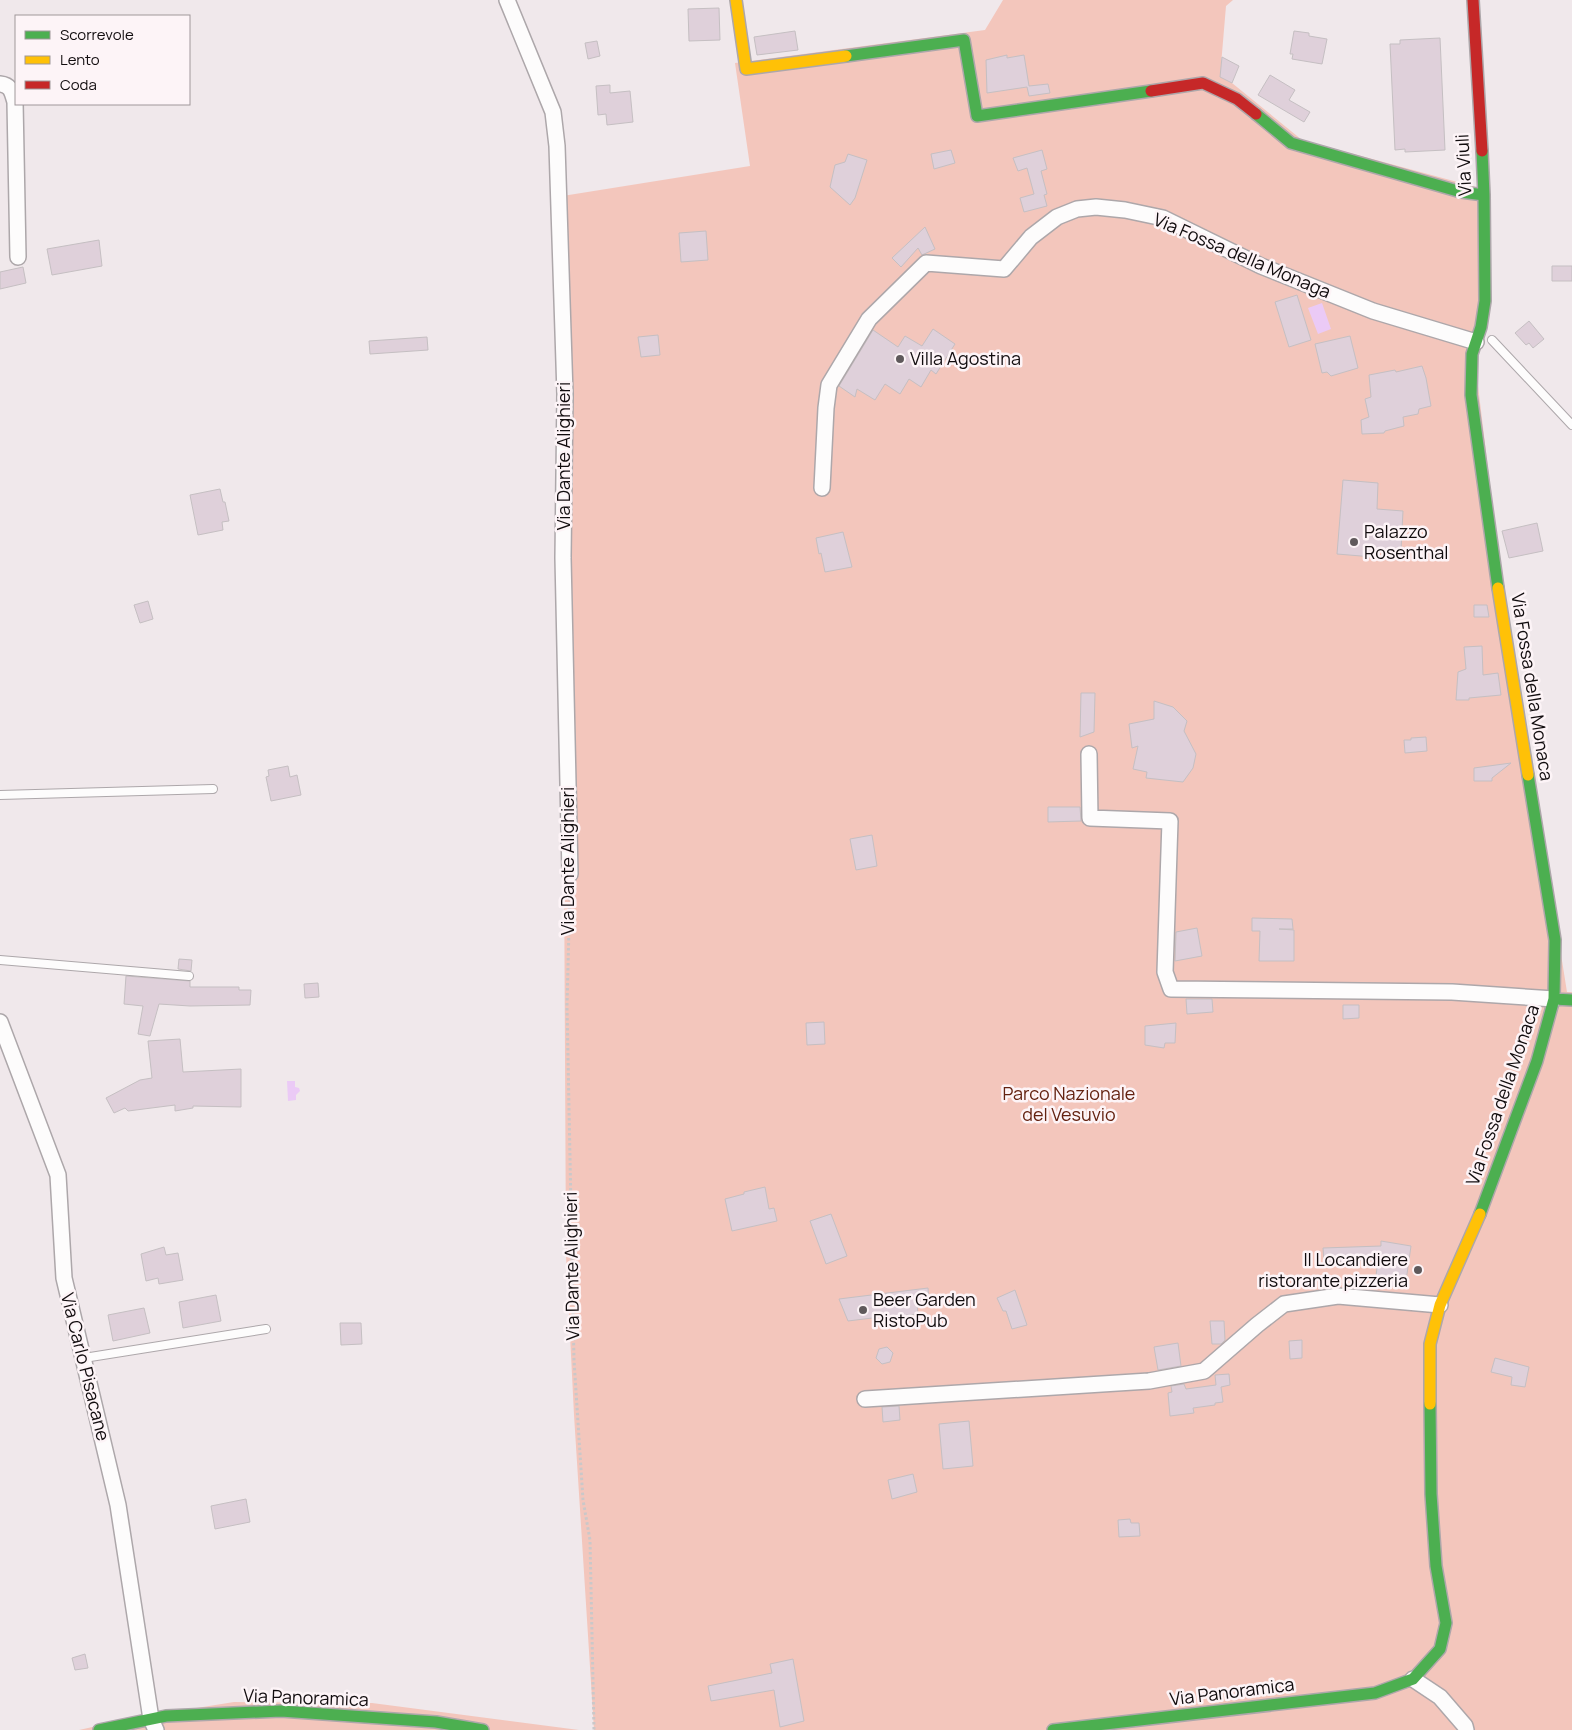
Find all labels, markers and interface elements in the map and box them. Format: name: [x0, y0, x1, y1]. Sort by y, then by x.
legend: [15, 15, 190, 105]
text: Scorrevole: [60, 24, 134, 45]
text: Lento: [60, 49, 100, 70]
text: Coda: [60, 74, 97, 95]
street label: Via Viuli: [1449, 133, 1477, 197]
street label: Via Fossa della Monaga: [1150, 207, 1335, 303]
place label: Villa Agostina: [910, 346, 1021, 370]
marker: Villa Agostina: [894, 353, 906, 365]
street label: Via Dante Alighieri: [551, 382, 575, 530]
place label: Palazzo Rosenthal: [1364, 519, 1448, 564]
marker: Palazzo Rosenthal: [1348, 536, 1360, 548]
street label: Via Fossa della Monaca: [1506, 591, 1560, 782]
street label: Via Dante Alighieri: [555, 787, 579, 935]
street label: Via Fossa della Monaca: [1460, 1001, 1544, 1188]
park label: Parco Nazionale del Vesuvio: [1003, 1081, 1135, 1126]
street label: Via Dante Alighieri: [558, 1191, 584, 1341]
place label: Il Locandiere ristorante pizzeria: [1258, 1247, 1408, 1292]
marker: Il Locandiere ristorante pizzeria: [1412, 1264, 1424, 1276]
place label: Beer Garden RistoPub: [873, 1287, 976, 1332]
street label: Via Carlo Pisacane: [56, 1290, 116, 1443]
marker: Beer Garden RistoPub: [857, 1304, 869, 1316]
street label: Via Panoramica: [1168, 1671, 1296, 1711]
street label: Via Panoramica: [243, 1683, 369, 1711]

